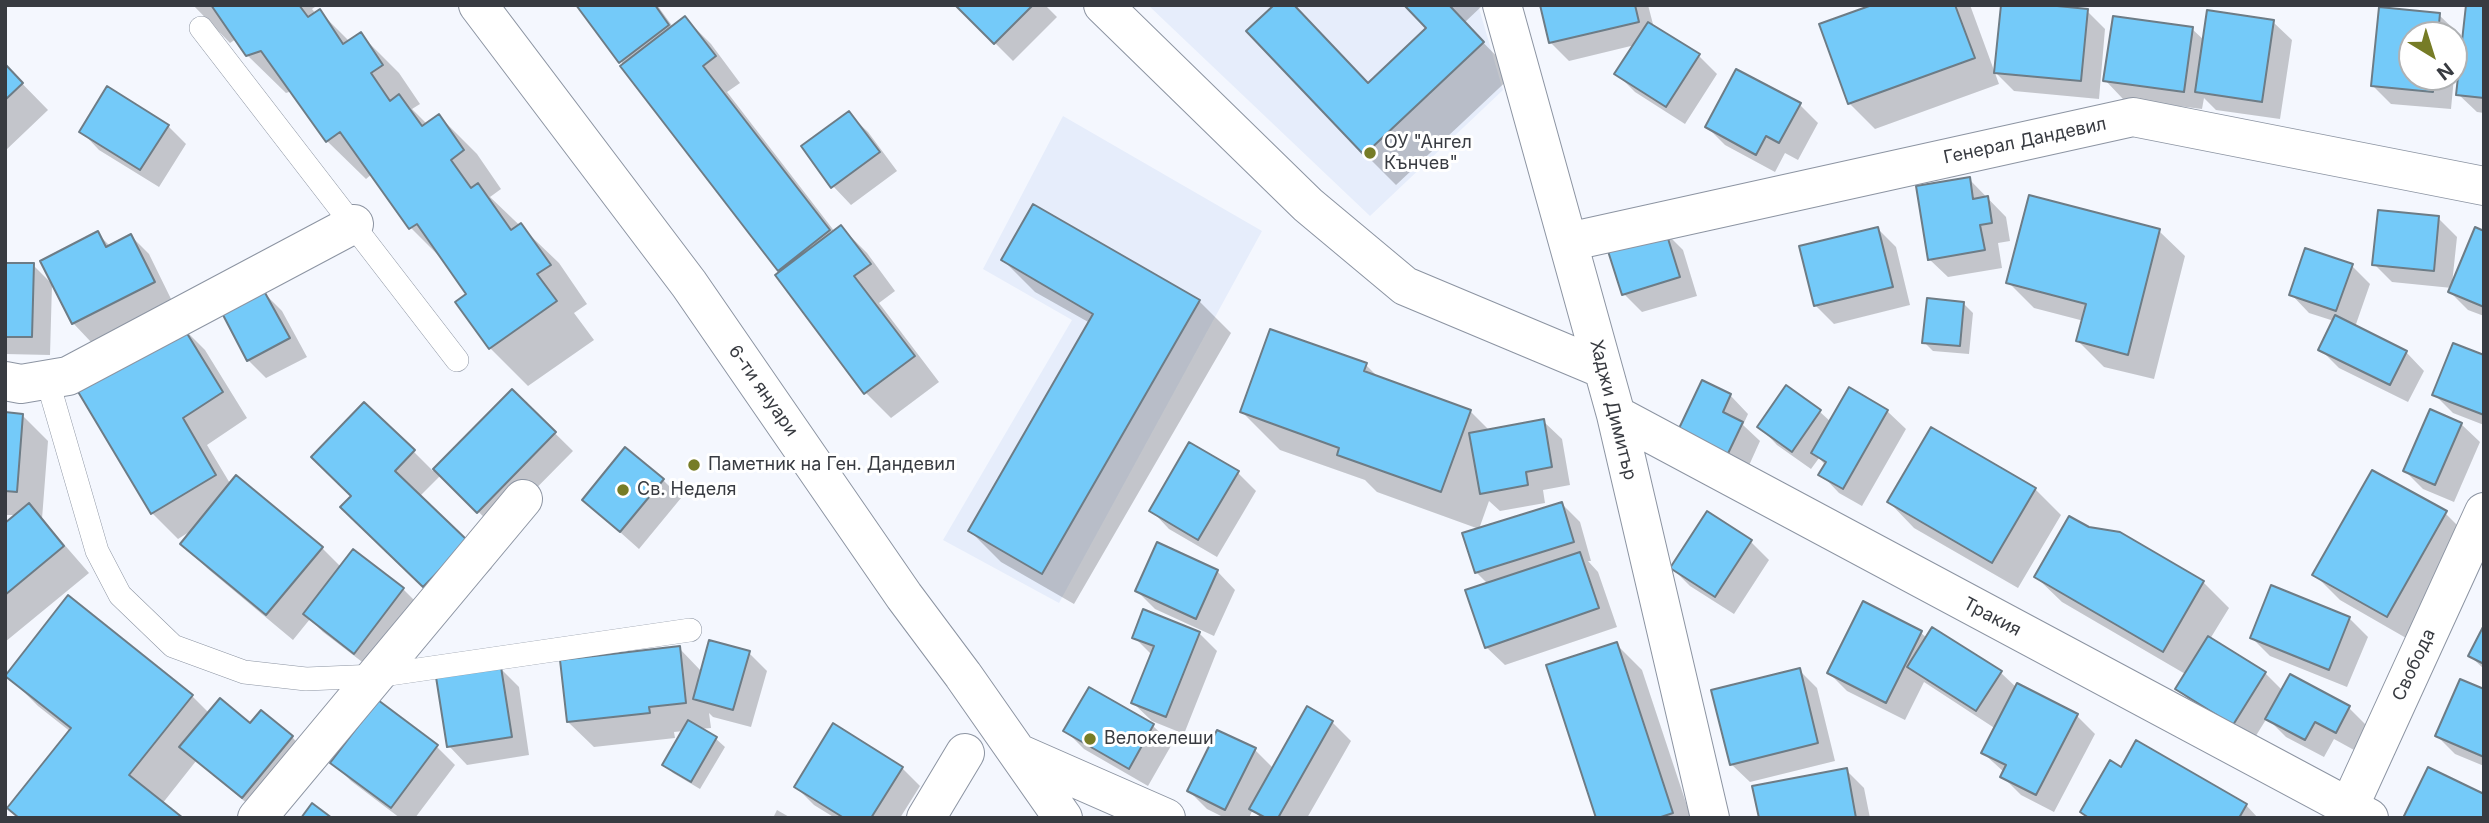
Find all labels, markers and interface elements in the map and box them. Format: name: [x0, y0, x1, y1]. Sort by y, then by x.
north arrow: [2398, 21, 2468, 91]
text: N: [2432, 58, 2458, 85]
street label: Генерал Дандевил: [1942, 113, 2108, 169]
place label: ОУ "Ангел Кънчев": [1384, 132, 1472, 174]
marker: ОУ "Ангел Кънчев": [1362, 145, 1378, 161]
street label: Хаджи Димитър: [1585, 337, 1641, 483]
street label: 6-ти януари: [724, 341, 802, 441]
place label: Паметник на Ген. Дандевил: [708, 454, 955, 476]
marker: Паметник на Ген. Дандевил: [686, 457, 702, 473]
place label: Св. Неделя: [637, 479, 737, 501]
marker: Св. Неделя: [615, 482, 631, 498]
street label: Тракия: [1959, 593, 2025, 641]
street label: Свобода: [2388, 626, 2440, 704]
place label: Велокелеши: [1104, 728, 1214, 750]
marker: Велокелеши: [1082, 731, 1098, 747]

